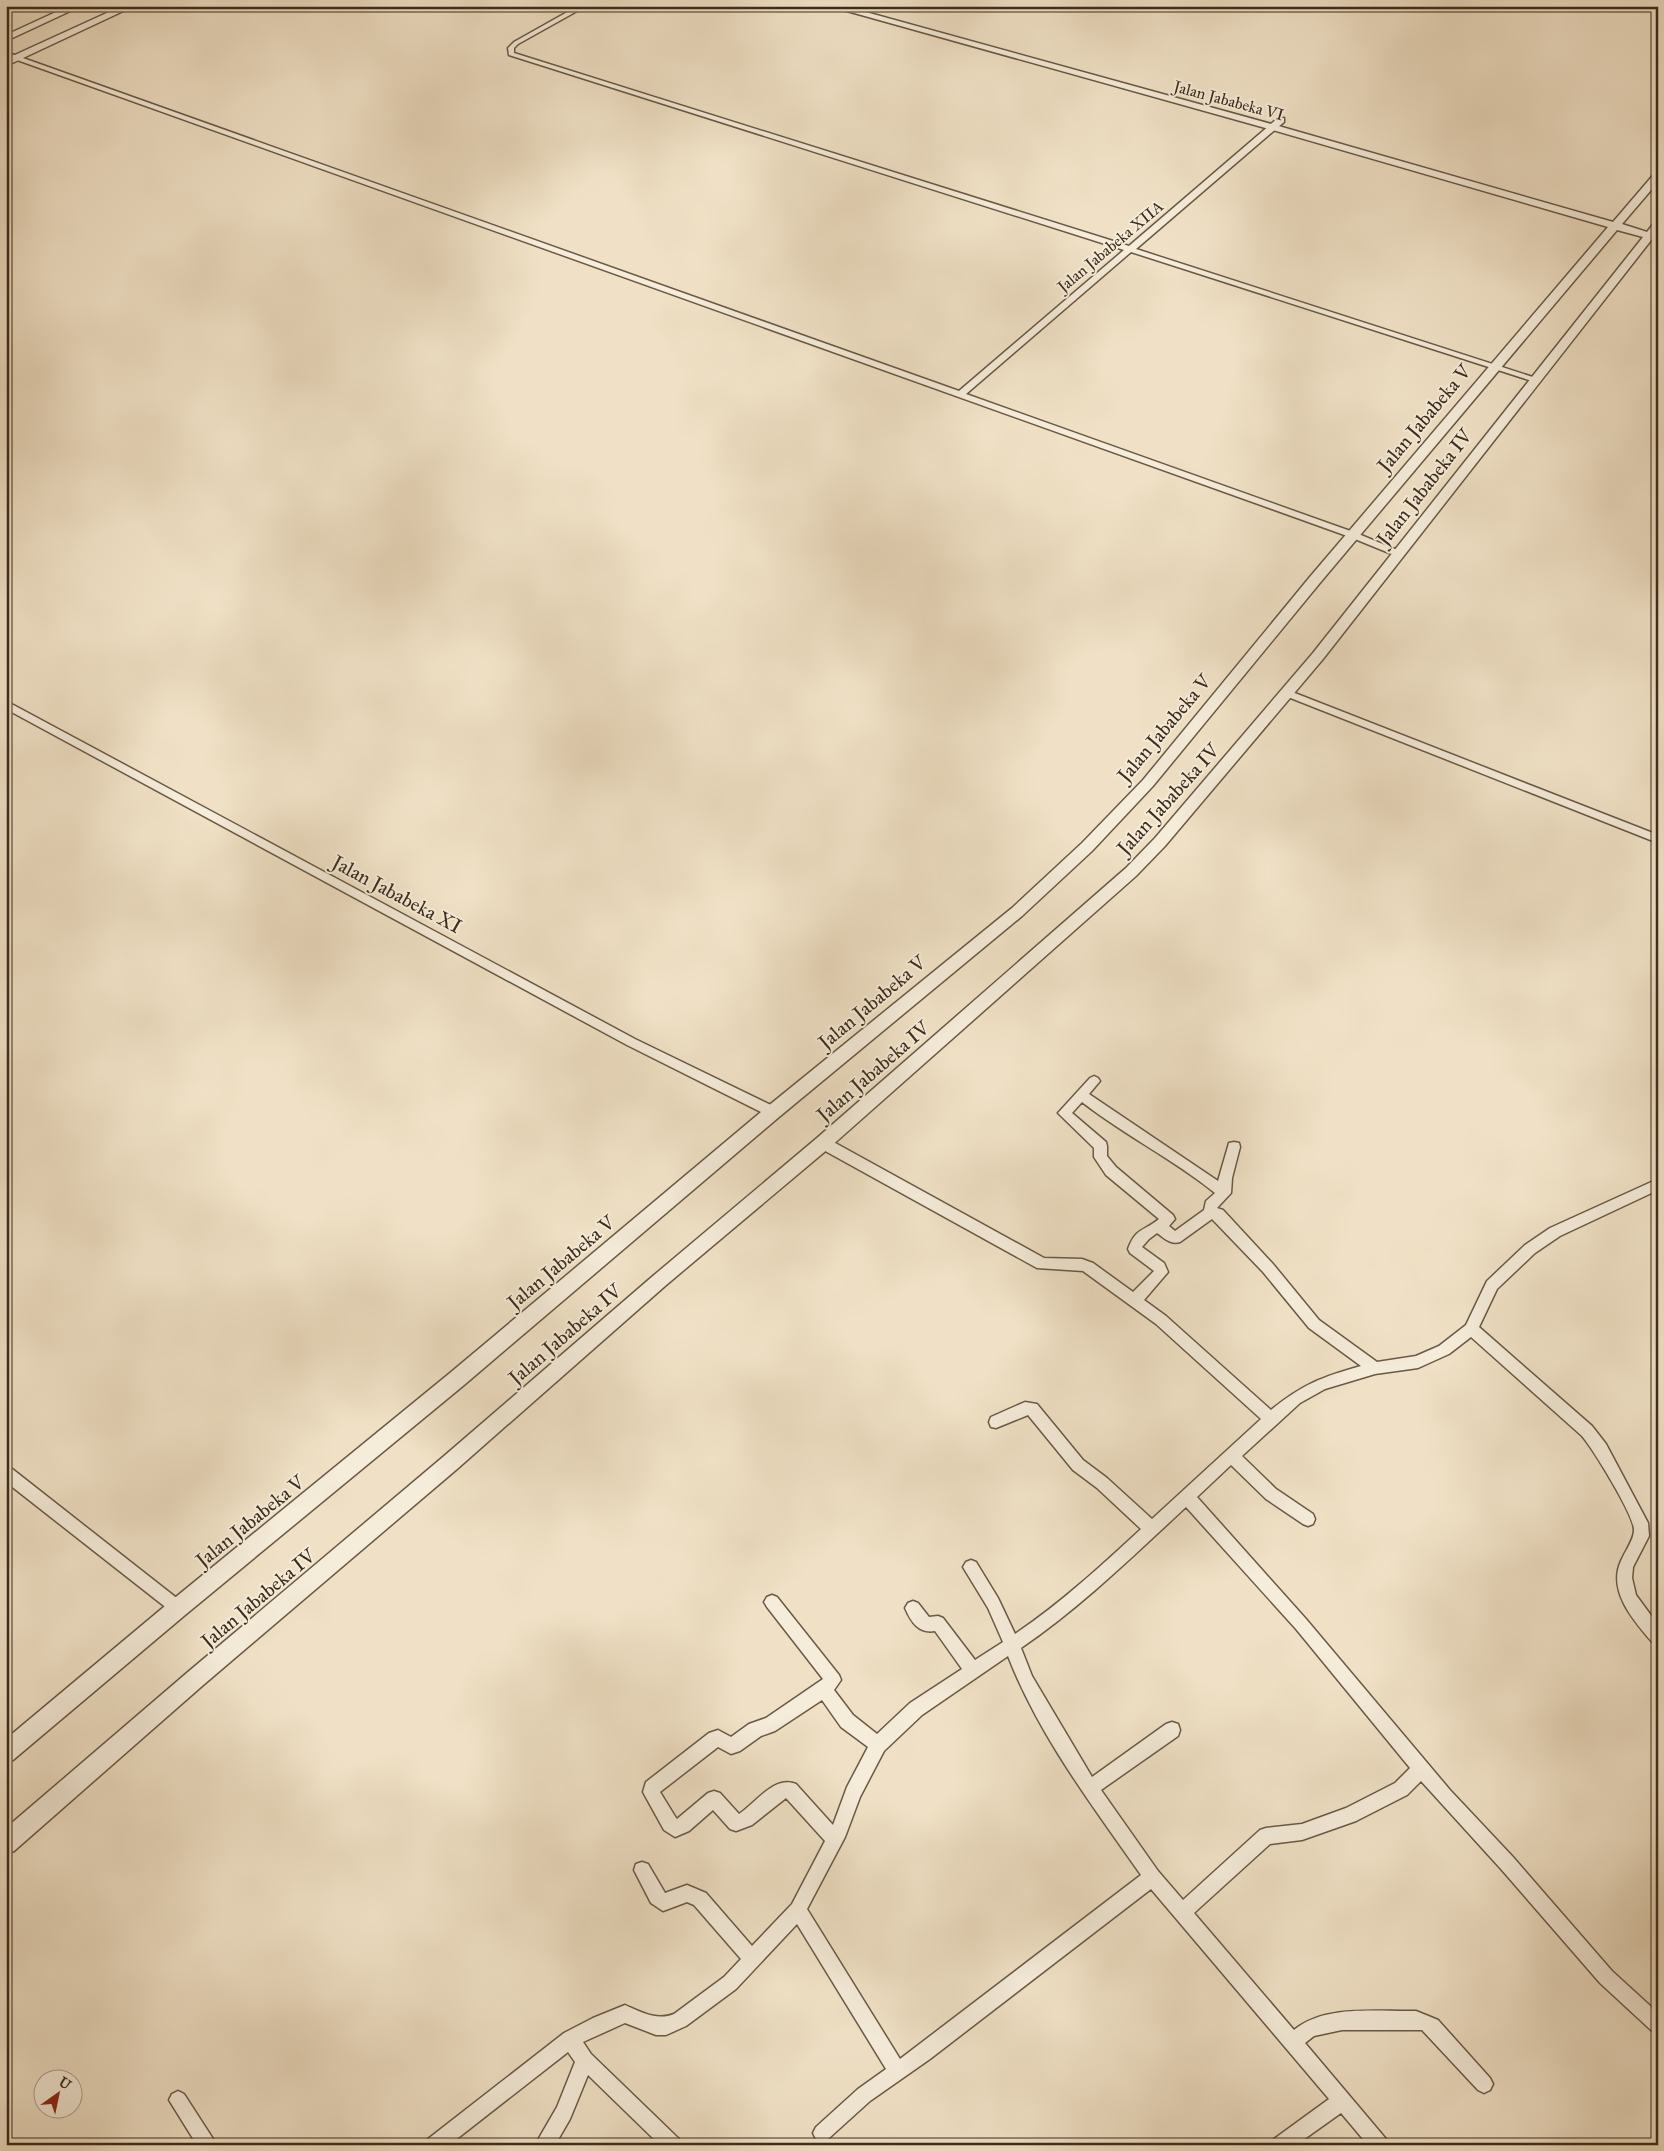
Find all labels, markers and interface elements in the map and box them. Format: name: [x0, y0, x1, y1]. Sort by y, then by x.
street label: Jalan Jababeka VI: [1169, 76, 1286, 125]
street label: Jalan Jababeka XIIA: [1052, 196, 1168, 298]
street label: Jalan Jababeka V: [1371, 358, 1477, 479]
street label: Jalan Jababeka IV: [1370, 423, 1479, 552]
street label: Jalan Jababeka V: [1111, 668, 1217, 789]
street label: Jalan Jababeka IV: [1110, 737, 1226, 862]
street label: Jalan Jababeka XI: [326, 849, 466, 939]
street label: Jalan Jababeka V: [812, 949, 932, 1056]
street label: Jalan Jababeka IV: [810, 1015, 936, 1129]
street label: Jalan Jababeka V: [501, 1209, 621, 1316]
street label: Jalan Jababeka IV: [502, 1278, 628, 1392]
street label: Jalan Jababeka V: [189, 1469, 311, 1574]
street label: Jalan Jababeka IV: [194, 1543, 321, 1655]
north arrow: [32, 2068, 82, 2118]
text: U: [56, 2073, 75, 2094]

